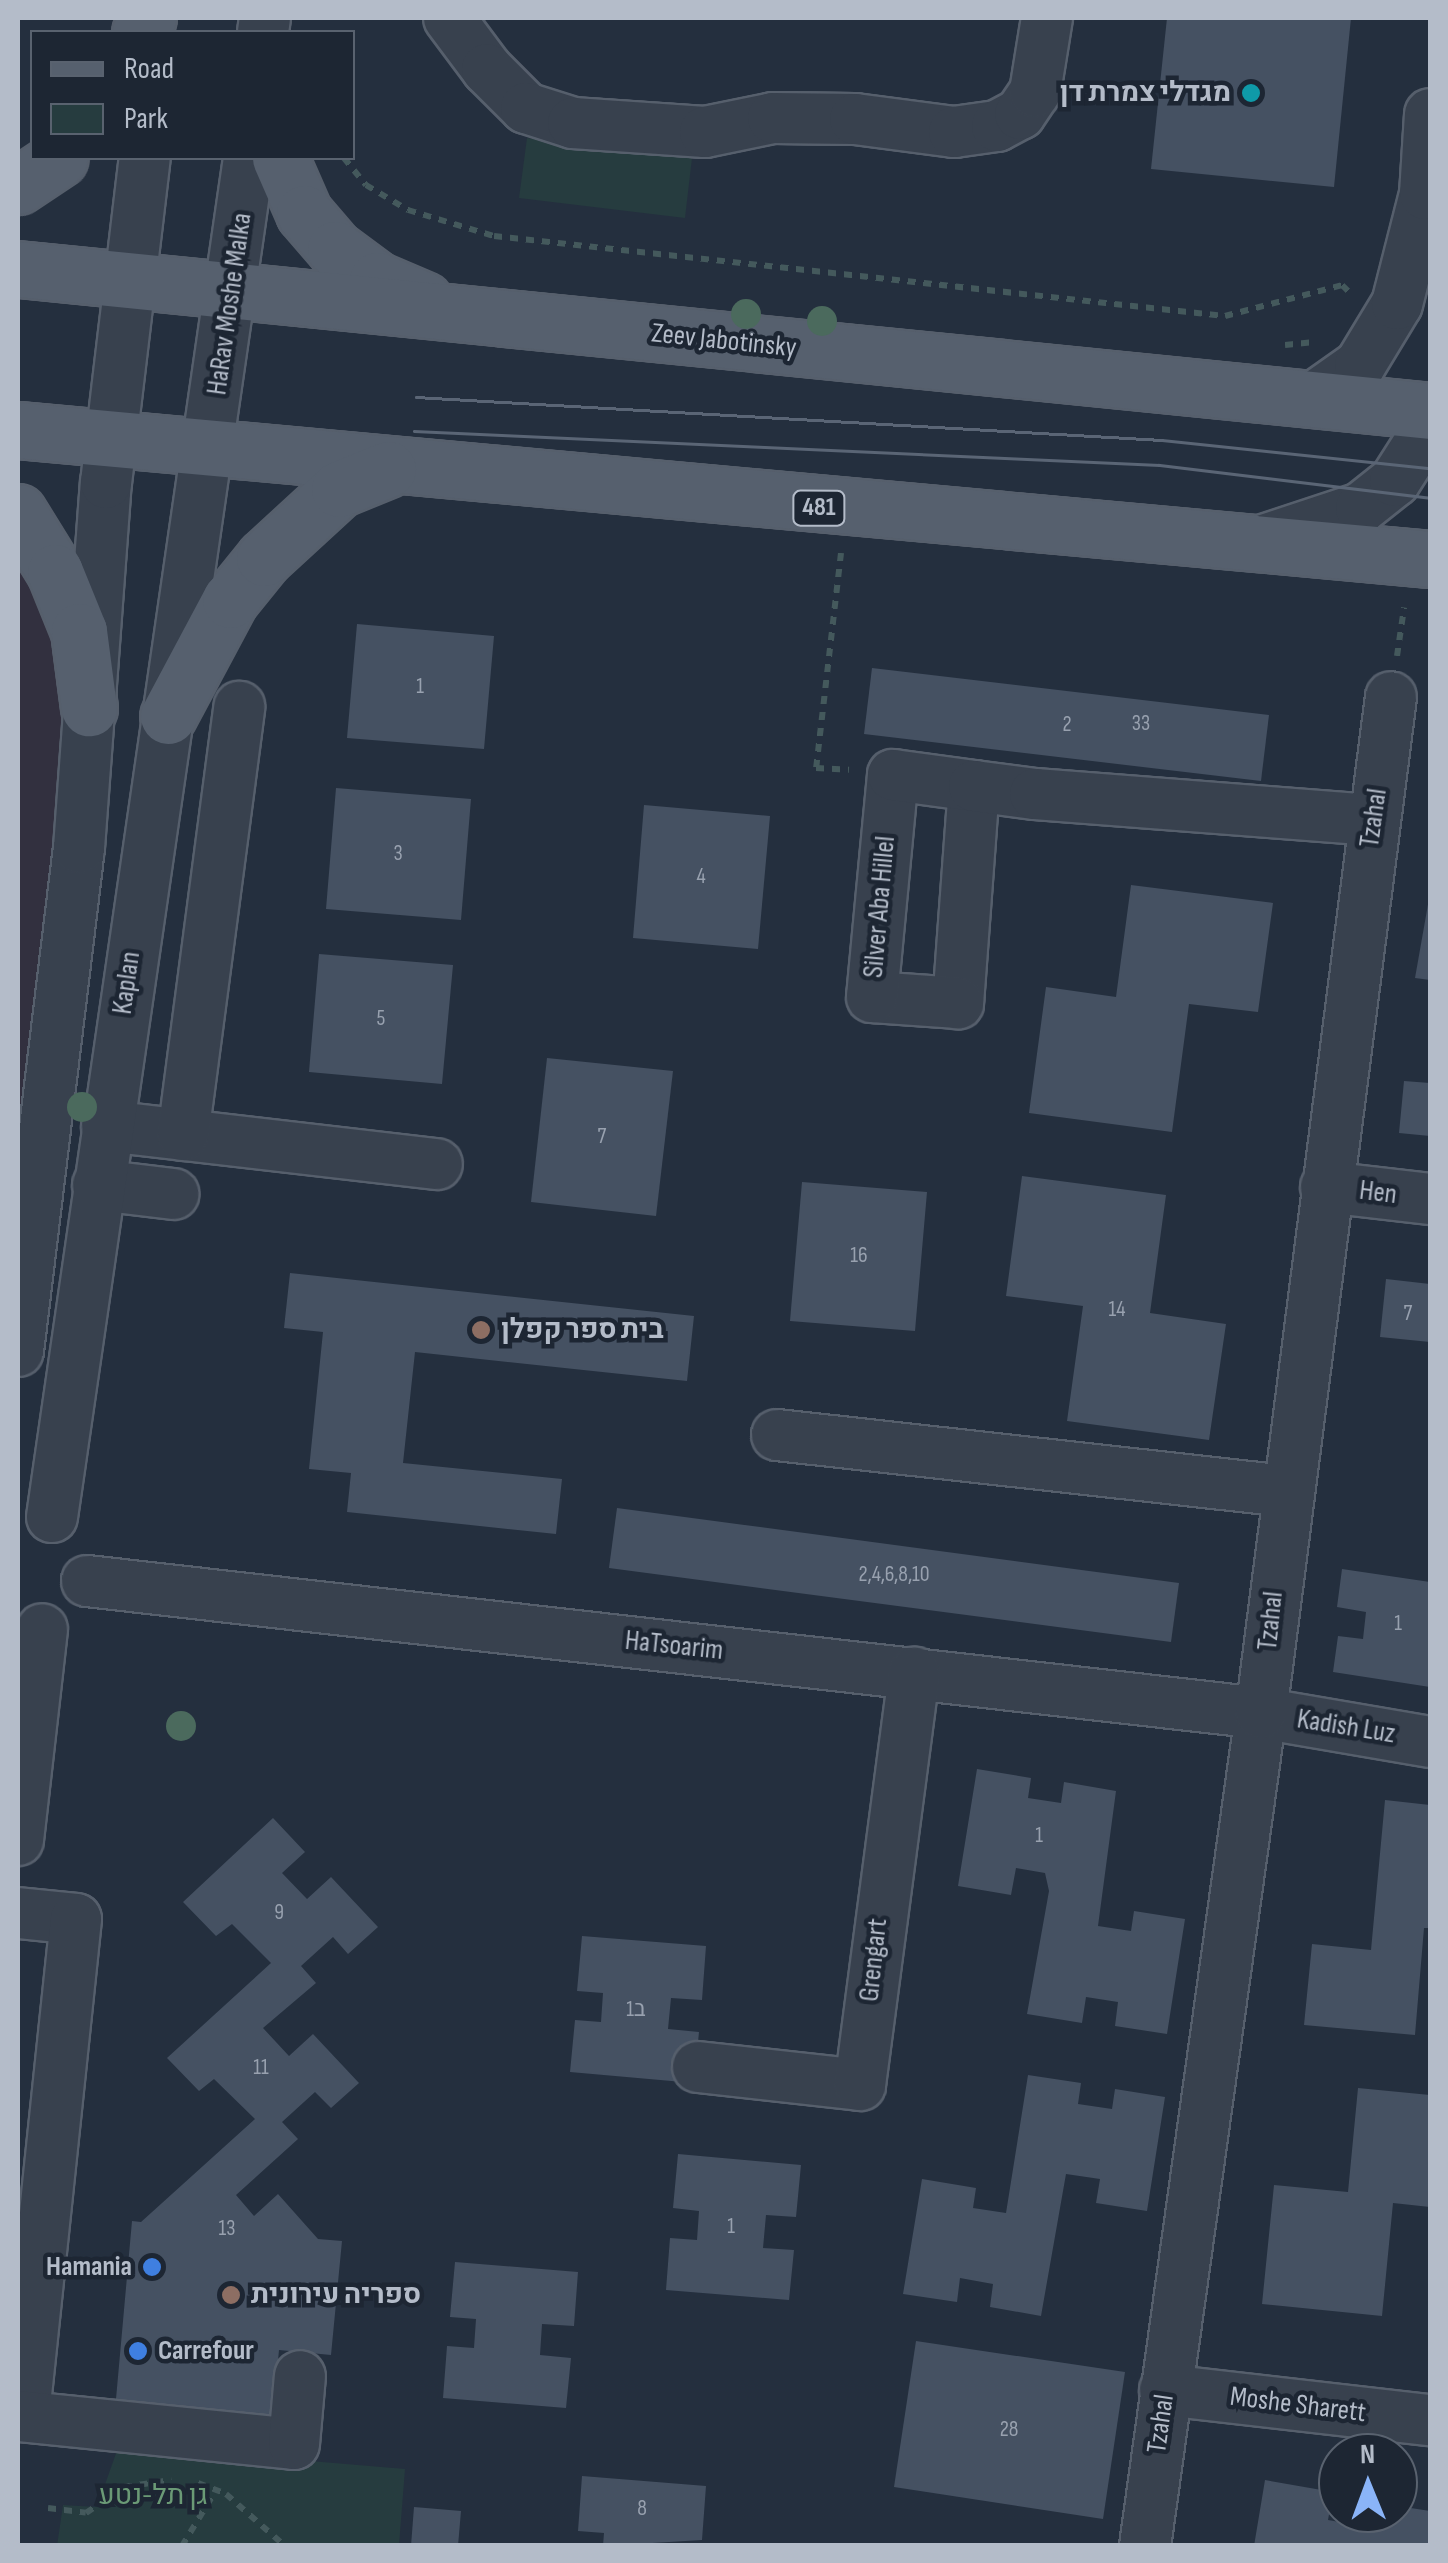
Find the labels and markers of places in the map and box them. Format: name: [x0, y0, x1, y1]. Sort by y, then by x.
place label: מגדלי צמרת דן: [1060, 76, 1231, 110]
marker: מגדלי צמרת דן: [1240, 82, 1262, 104]
place label: בית ספר קפלן: [501, 1313, 664, 1347]
marker: בית ספר קפלן: [470, 1319, 492, 1341]
place label: Hamania: [46, 2250, 132, 2284]
marker: Hamania: [141, 2256, 163, 2278]
place label: ספריה עירונית: [251, 2278, 421, 2312]
marker: ספריה עירונית: [220, 2284, 242, 2306]
place label: Carrefour: [158, 2334, 254, 2368]
marker: Carrefour: [127, 2340, 149, 2362]

